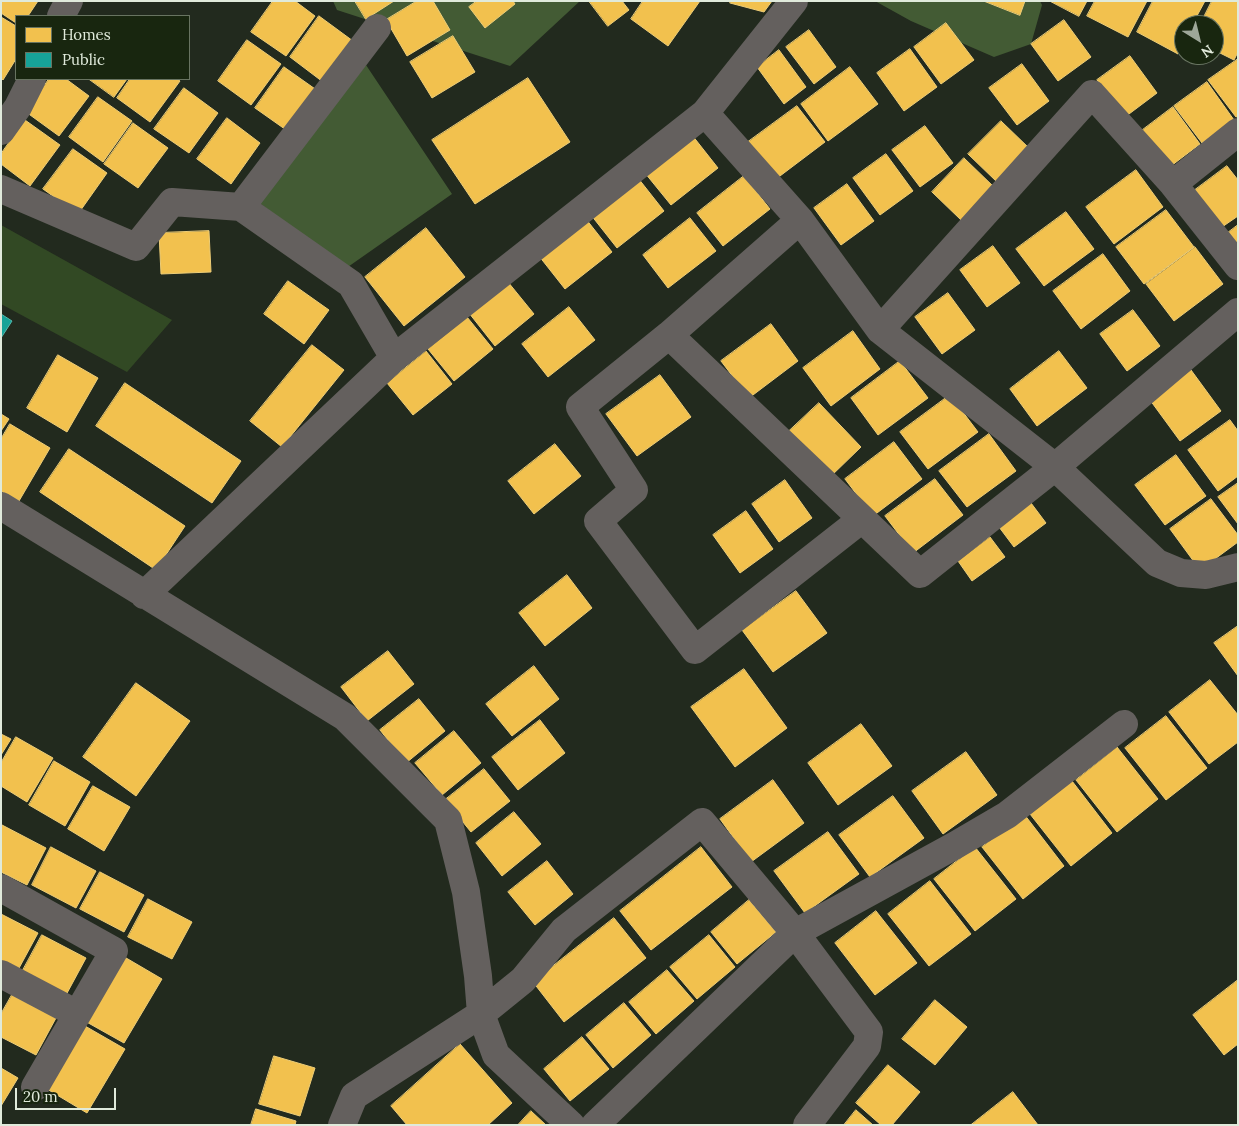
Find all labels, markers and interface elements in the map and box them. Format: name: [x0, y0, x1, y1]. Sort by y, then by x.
legend: [15, 15, 190, 80]
north arrow: [1174, 15, 1224, 65]
text: Homes: [62, 25, 111, 44]
text: N: [1198, 41, 1217, 62]
text: Public: [62, 50, 105, 69]
scale bar: [18, 1078, 119, 1110]
text: 20 m: [23, 1087, 58, 1106]

